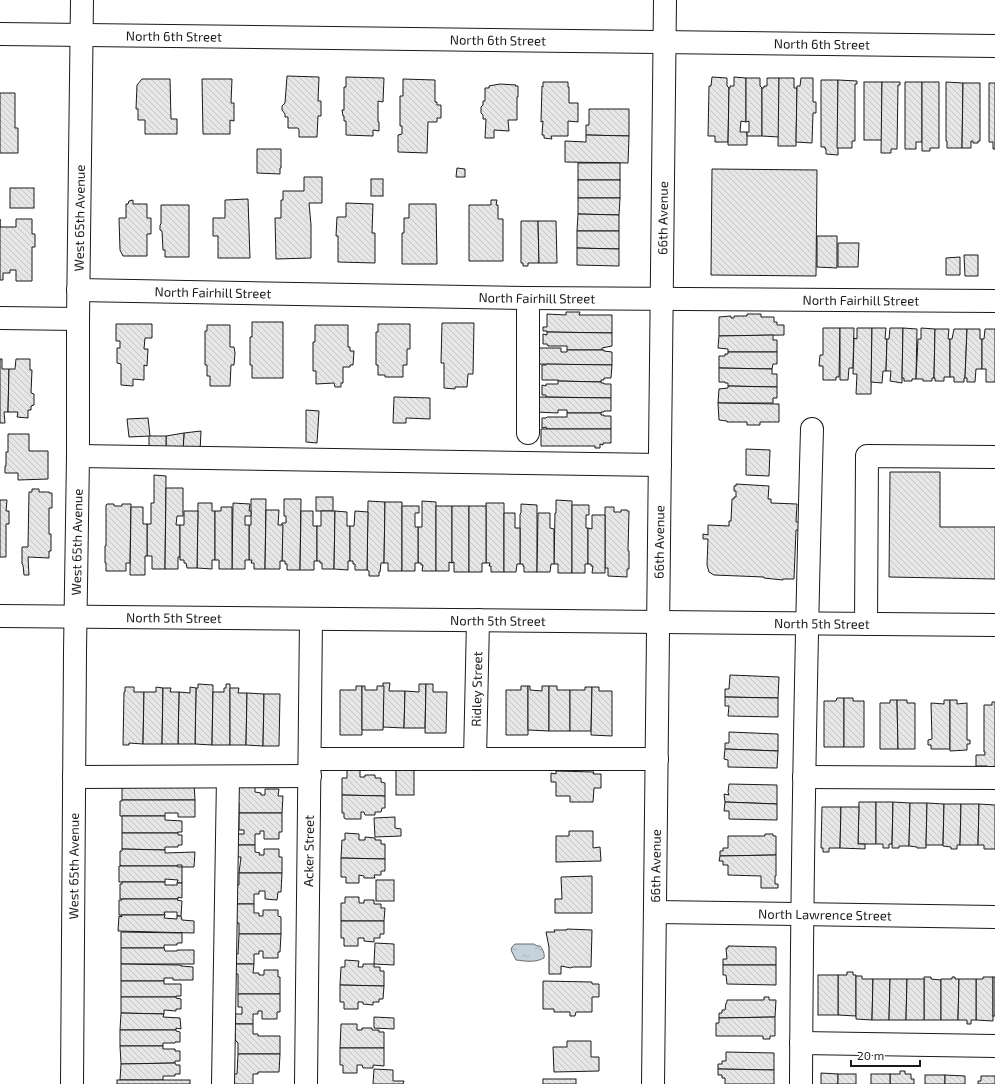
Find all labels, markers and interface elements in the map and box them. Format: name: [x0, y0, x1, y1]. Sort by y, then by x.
street label: North 6th Street: [126, 28, 222, 45]
street label: North 6th Street: [450, 31, 546, 49]
street label: North 6th Street: [774, 35, 870, 52]
street label: West 65th Avenue: [71, 165, 88, 271]
street label: 66th Avenue: [654, 181, 671, 255]
street label: North Fairhill Street: [154, 283, 272, 301]
street label: North Fairhill Street: [478, 289, 595, 306]
street label: North Fairhill Street: [802, 292, 919, 309]
street label: West 65th Avenue: [68, 489, 85, 595]
street label: 66th Avenue: [651, 505, 667, 579]
street label: North 5th Street: [126, 609, 222, 626]
street label: North 5th Street: [450, 612, 546, 629]
street label: North 5th Street: [774, 615, 870, 632]
street label: Ridley Street: [468, 651, 485, 727]
street label: West 65th Avenue: [65, 813, 82, 919]
street label: Acker Street: [300, 815, 317, 887]
street label: 66th Avenue: [647, 829, 664, 903]
street label: North Lawrence Street: [758, 906, 892, 923]
scale bar: [851, 1042, 920, 1068]
text: 20 m: [857, 1048, 884, 1062]

